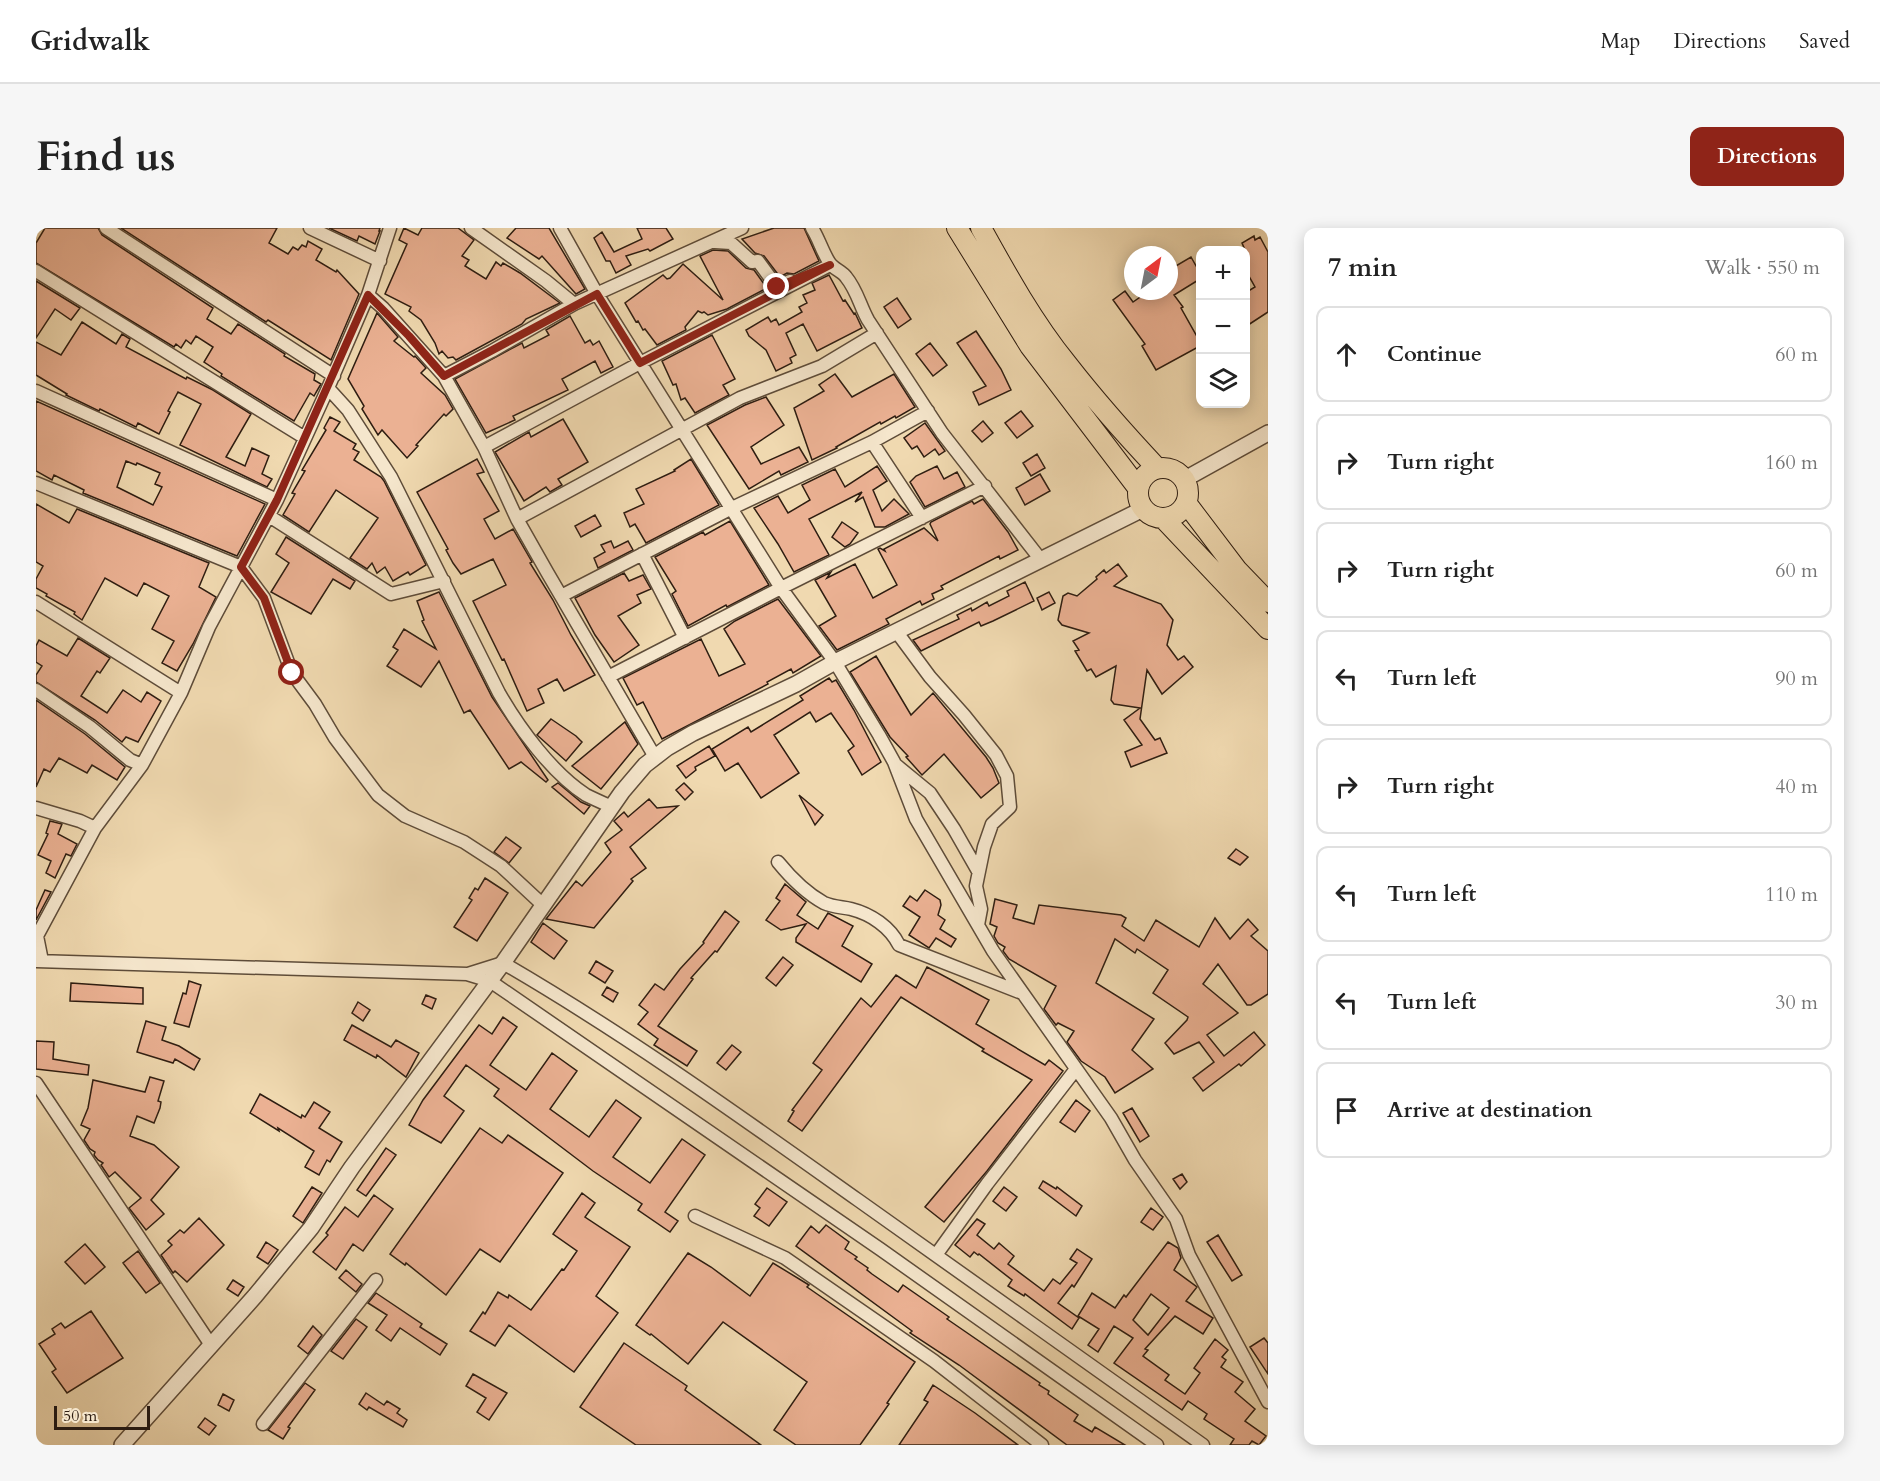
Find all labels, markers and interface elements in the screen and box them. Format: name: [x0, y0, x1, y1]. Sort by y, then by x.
text: Gridwalk: [30, 22, 150, 60]
text: Map: [1600, 27, 1640, 56]
text: Directions: [1673, 27, 1766, 56]
text: Saved: [1799, 27, 1850, 56]
button: Directions: [1690, 127, 1844, 186]
text: Find us: [36, 128, 176, 185]
north arrow: [1124, 246, 1178, 300]
map controls: [1196, 246, 1250, 408]
button: +: [1196, 246, 1250, 300]
text: 7 min: [1328, 250, 1397, 285]
text: Walk · 550 m: [1705, 254, 1820, 281]
route end: [763, 273, 789, 299]
button: −: [1196, 300, 1250, 354]
icon: ahead: [1330, 338, 1363, 371]
text: Continue: [1387, 339, 1482, 369]
text: 60 m: [1775, 341, 1818, 368]
button: layers: [1196, 354, 1250, 408]
icon: right: [1330, 446, 1363, 479]
text: Turn right: [1387, 447, 1494, 477]
text: 160 m: [1765, 449, 1818, 476]
icon: right: [1330, 554, 1363, 587]
text: Turn right: [1387, 555, 1494, 585]
text: 60 m: [1775, 557, 1818, 584]
route start: [278, 659, 304, 685]
icon: left: [1330, 662, 1363, 695]
text: Turn left: [1387, 663, 1476, 693]
text: 90 m: [1775, 665, 1818, 692]
icon: right: [1330, 770, 1363, 803]
text: Turn right: [1387, 771, 1494, 801]
text: 40 m: [1775, 773, 1818, 800]
icon: left: [1330, 878, 1363, 911]
text: Turn left: [1387, 879, 1476, 909]
text: 110 m: [1765, 881, 1818, 908]
icon: left: [1330, 986, 1363, 1019]
text: Turn left: [1387, 987, 1476, 1017]
text: 30 m: [1775, 989, 1818, 1016]
icon: arrive: [1330, 1094, 1363, 1127]
text: Arrive at destination: [1387, 1095, 1592, 1125]
scale bar: [54, 1403, 150, 1430]
text: 50 m: [63, 1405, 97, 1427]

